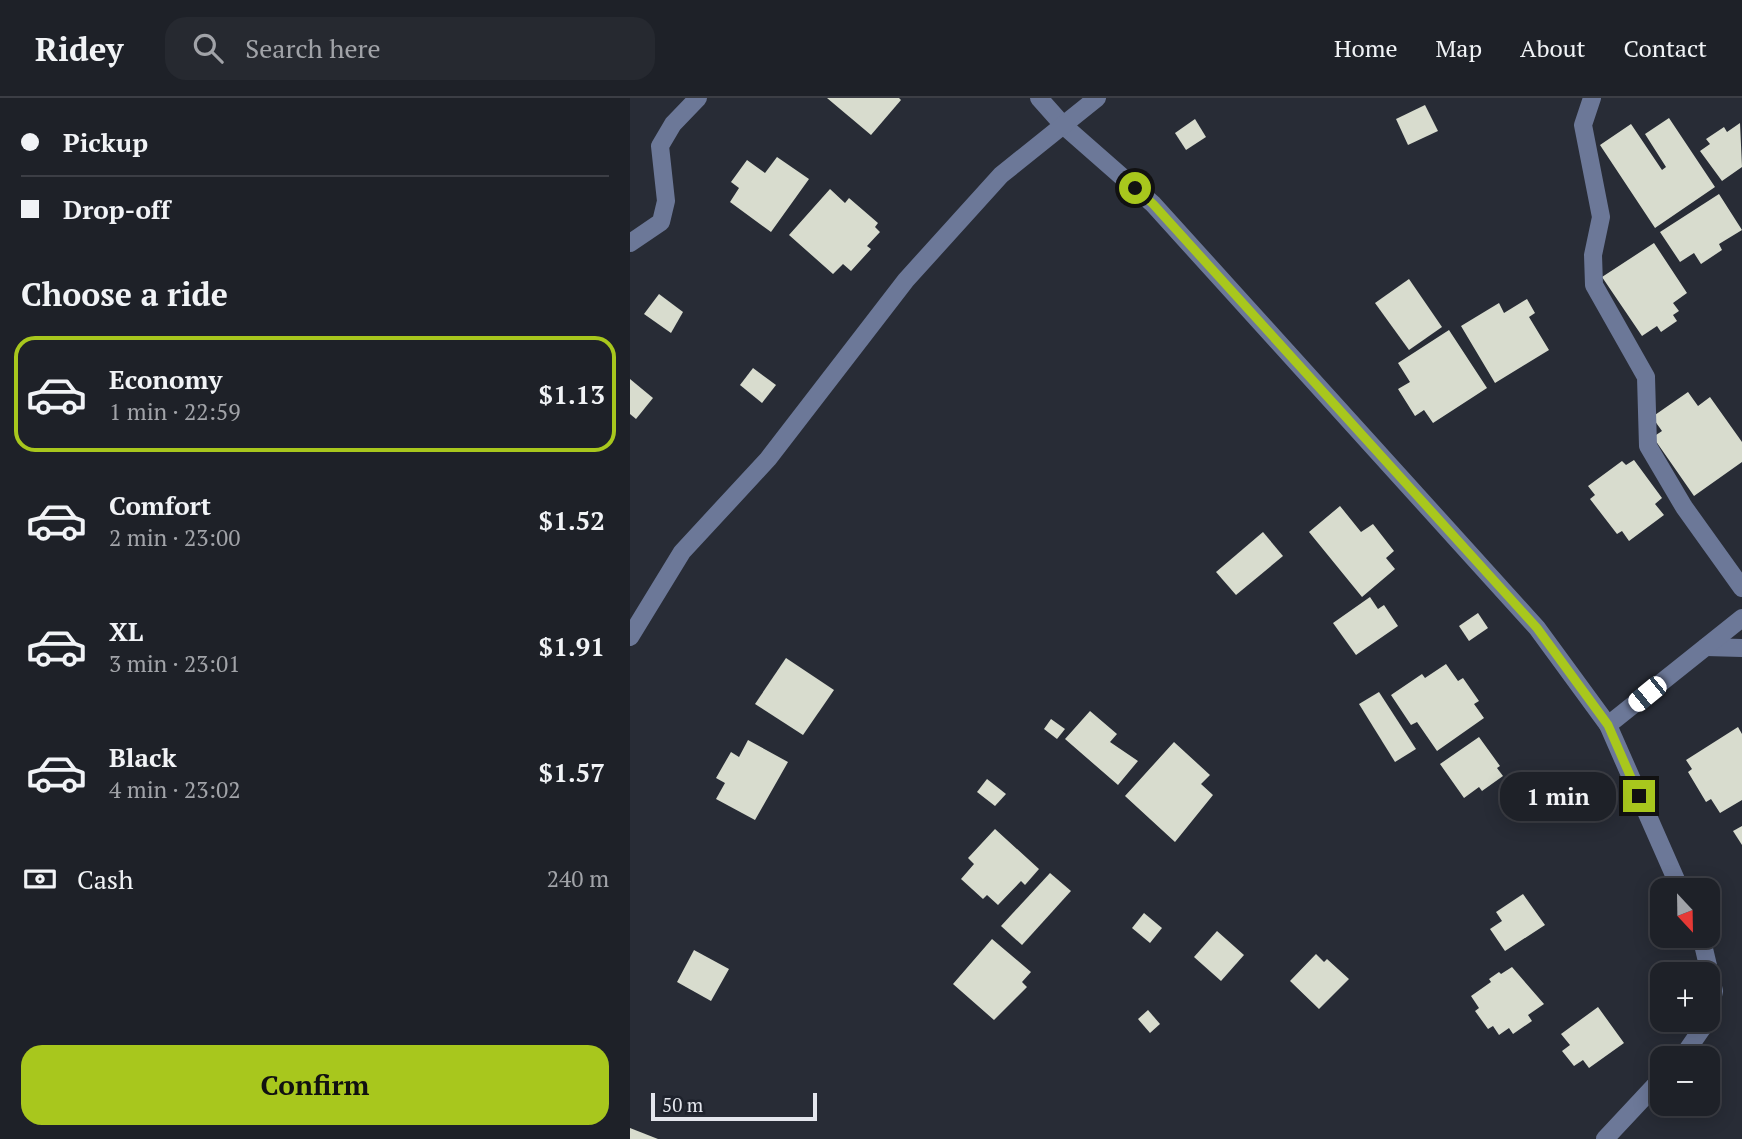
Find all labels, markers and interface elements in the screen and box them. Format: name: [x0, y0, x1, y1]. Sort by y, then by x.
search box: [165, 17, 655, 80]
text: Ridey: [35, 27, 123, 70]
icon: search: [189, 29, 227, 67]
text: Search here: [245, 31, 381, 65]
text: Home: [1334, 32, 1398, 64]
text: Map: [1436, 32, 1482, 64]
text: About: [1520, 32, 1586, 64]
text: Contact: [1624, 32, 1707, 64]
text: Pickup: [63, 125, 148, 159]
route start: [1119, 172, 1151, 204]
text: Drop-off: [63, 192, 170, 226]
text: Choose a ride: [21, 273, 228, 315]
text: Economy: [109, 362, 222, 396]
icon: car: [25, 363, 88, 426]
text: $1.13: [539, 377, 605, 411]
text: 1 min · 22:59: [109, 396, 241, 427]
text: Comfort: [109, 488, 211, 522]
icon: car: [25, 489, 88, 552]
text: $1.52: [539, 503, 605, 537]
text: 2 min · 23:00: [109, 522, 241, 553]
text: XL: [109, 614, 143, 648]
icon: car: [25, 615, 88, 678]
text: $1.91: [539, 629, 605, 663]
text: 3 min · 23:01: [109, 648, 241, 679]
car: [1625, 673, 1670, 715]
text: Black: [109, 740, 177, 774]
icon: car: [25, 741, 88, 804]
text: $1.57: [539, 755, 605, 789]
callout: 1 min: [1499, 772, 1614, 820]
text: 4 min · 23:02: [109, 774, 241, 805]
route end: [1623, 780, 1655, 812]
text: 1 min: [1527, 781, 1589, 812]
icon: cash: [21, 860, 59, 898]
text: Cash: [77, 862, 133, 896]
text: 240 m: [547, 863, 609, 894]
north arrow: [1650, 878, 1720, 948]
map controls: [1650, 878, 1720, 1116]
button: +: [1650, 962, 1720, 1032]
button: Confirm: [21, 1045, 609, 1125]
button: −: [1650, 1046, 1720, 1116]
scale bar: [651, 1090, 817, 1122]
text: 50 m: [662, 1092, 703, 1117]

